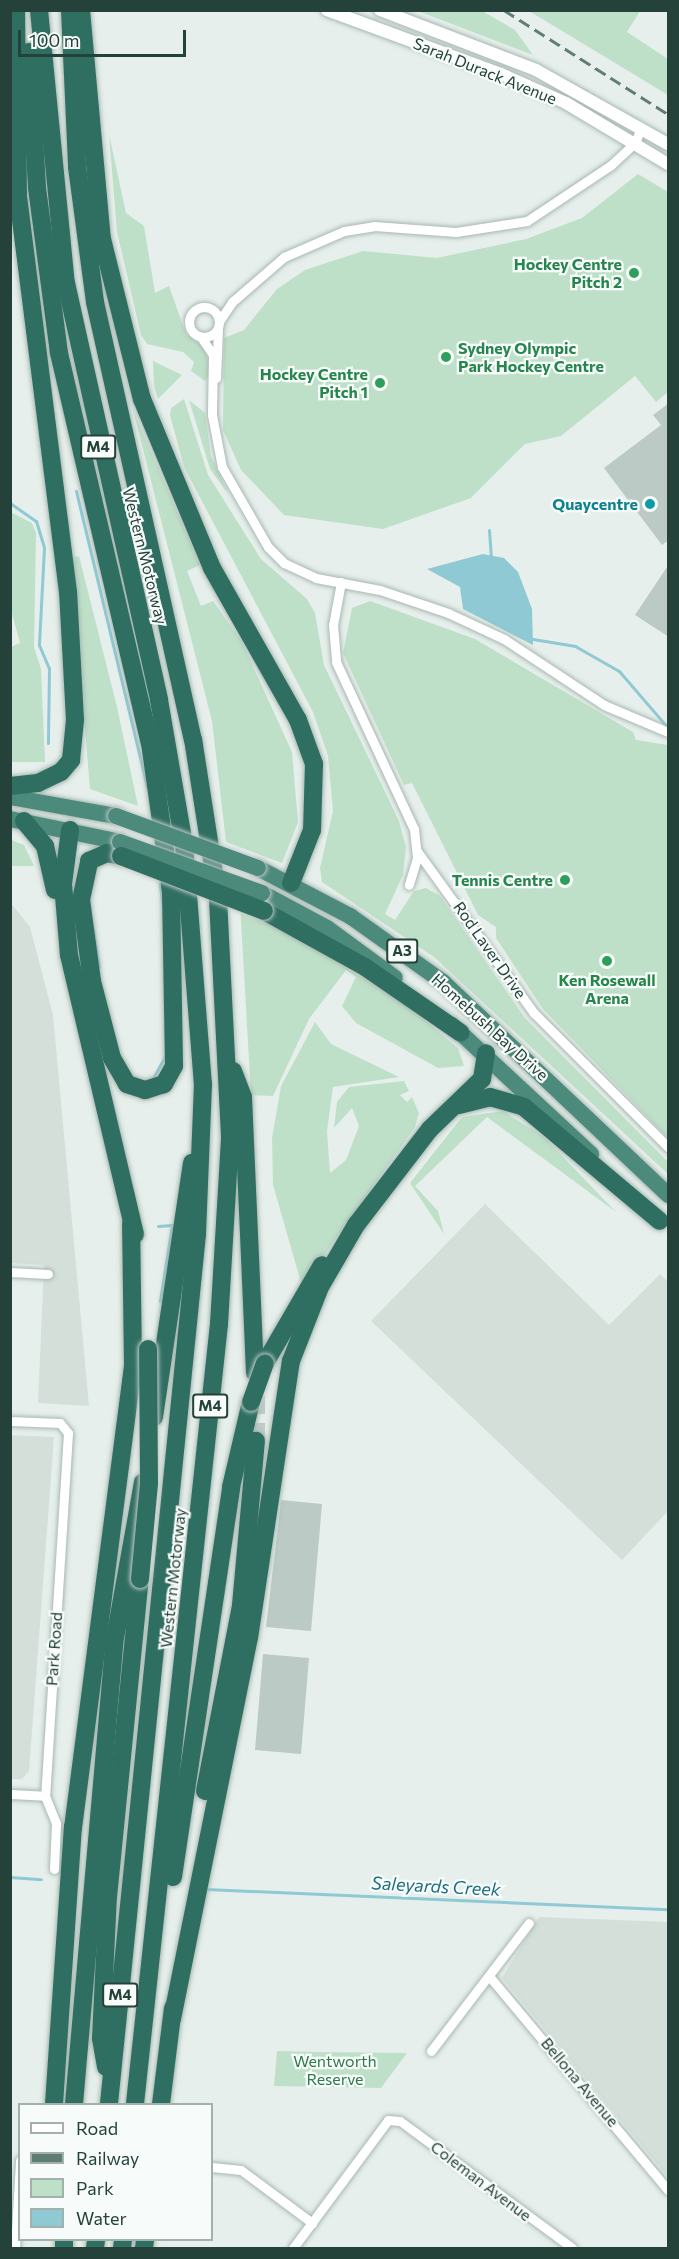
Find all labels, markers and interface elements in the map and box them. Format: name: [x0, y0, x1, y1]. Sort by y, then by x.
scale bar: [21, 18, 189, 56]
text: 100 m: [29, 29, 79, 51]
street label: Sarah Durack Avenue: [411, 33, 559, 109]
place label: Hockey Centre Pitch 2: [514, 254, 622, 292]
marker: Hockey Centre Pitch 2: [627, 266, 641, 280]
place label: Sydney Olympic Park Hockey Centre: [458, 338, 604, 376]
marker: Sydney Olympic Park Hockey Centre: [439, 350, 453, 364]
place label: Hockey Centre Pitch 1: [260, 364, 368, 402]
marker: Hockey Centre Pitch 1: [373, 376, 387, 390]
road number: M4: [80, 435, 116, 459]
street label: Western Motorway: [119, 485, 171, 627]
place label: Quaycentre: [552, 494, 638, 514]
marker: Quaycentre: [643, 497, 657, 511]
place label: Tennis Centre: [452, 870, 553, 890]
marker: Tennis Centre: [558, 873, 572, 887]
street label: Rod Laver Drive: [449, 898, 531, 1002]
road number: A3: [386, 939, 418, 963]
marker: Ken Rosewall Arena: [600, 954, 614, 968]
street label: Homebush Bay Drive: [428, 970, 552, 1084]
place label: Ken Rosewall Arena: [558, 970, 656, 1008]
road number: M4: [192, 1394, 228, 1418]
street label: Western Motorway: [156, 1507, 190, 1649]
street label: Park Road: [42, 1611, 66, 1687]
water label: Saleyards Creek: [371, 1872, 501, 1900]
road number: M4: [102, 1983, 138, 2007]
street label: Bellona Avenue: [537, 2034, 623, 2130]
park label: Wentworth Reserve: [293, 2051, 377, 2089]
legend: [18, 2103, 213, 2241]
text: Road: [76, 2117, 118, 2139]
street label: Coleman Avenue: [427, 2137, 535, 2225]
text: Railway: [76, 2147, 139, 2169]
text: Park: [76, 2177, 114, 2199]
text: Water: [76, 2207, 127, 2229]

